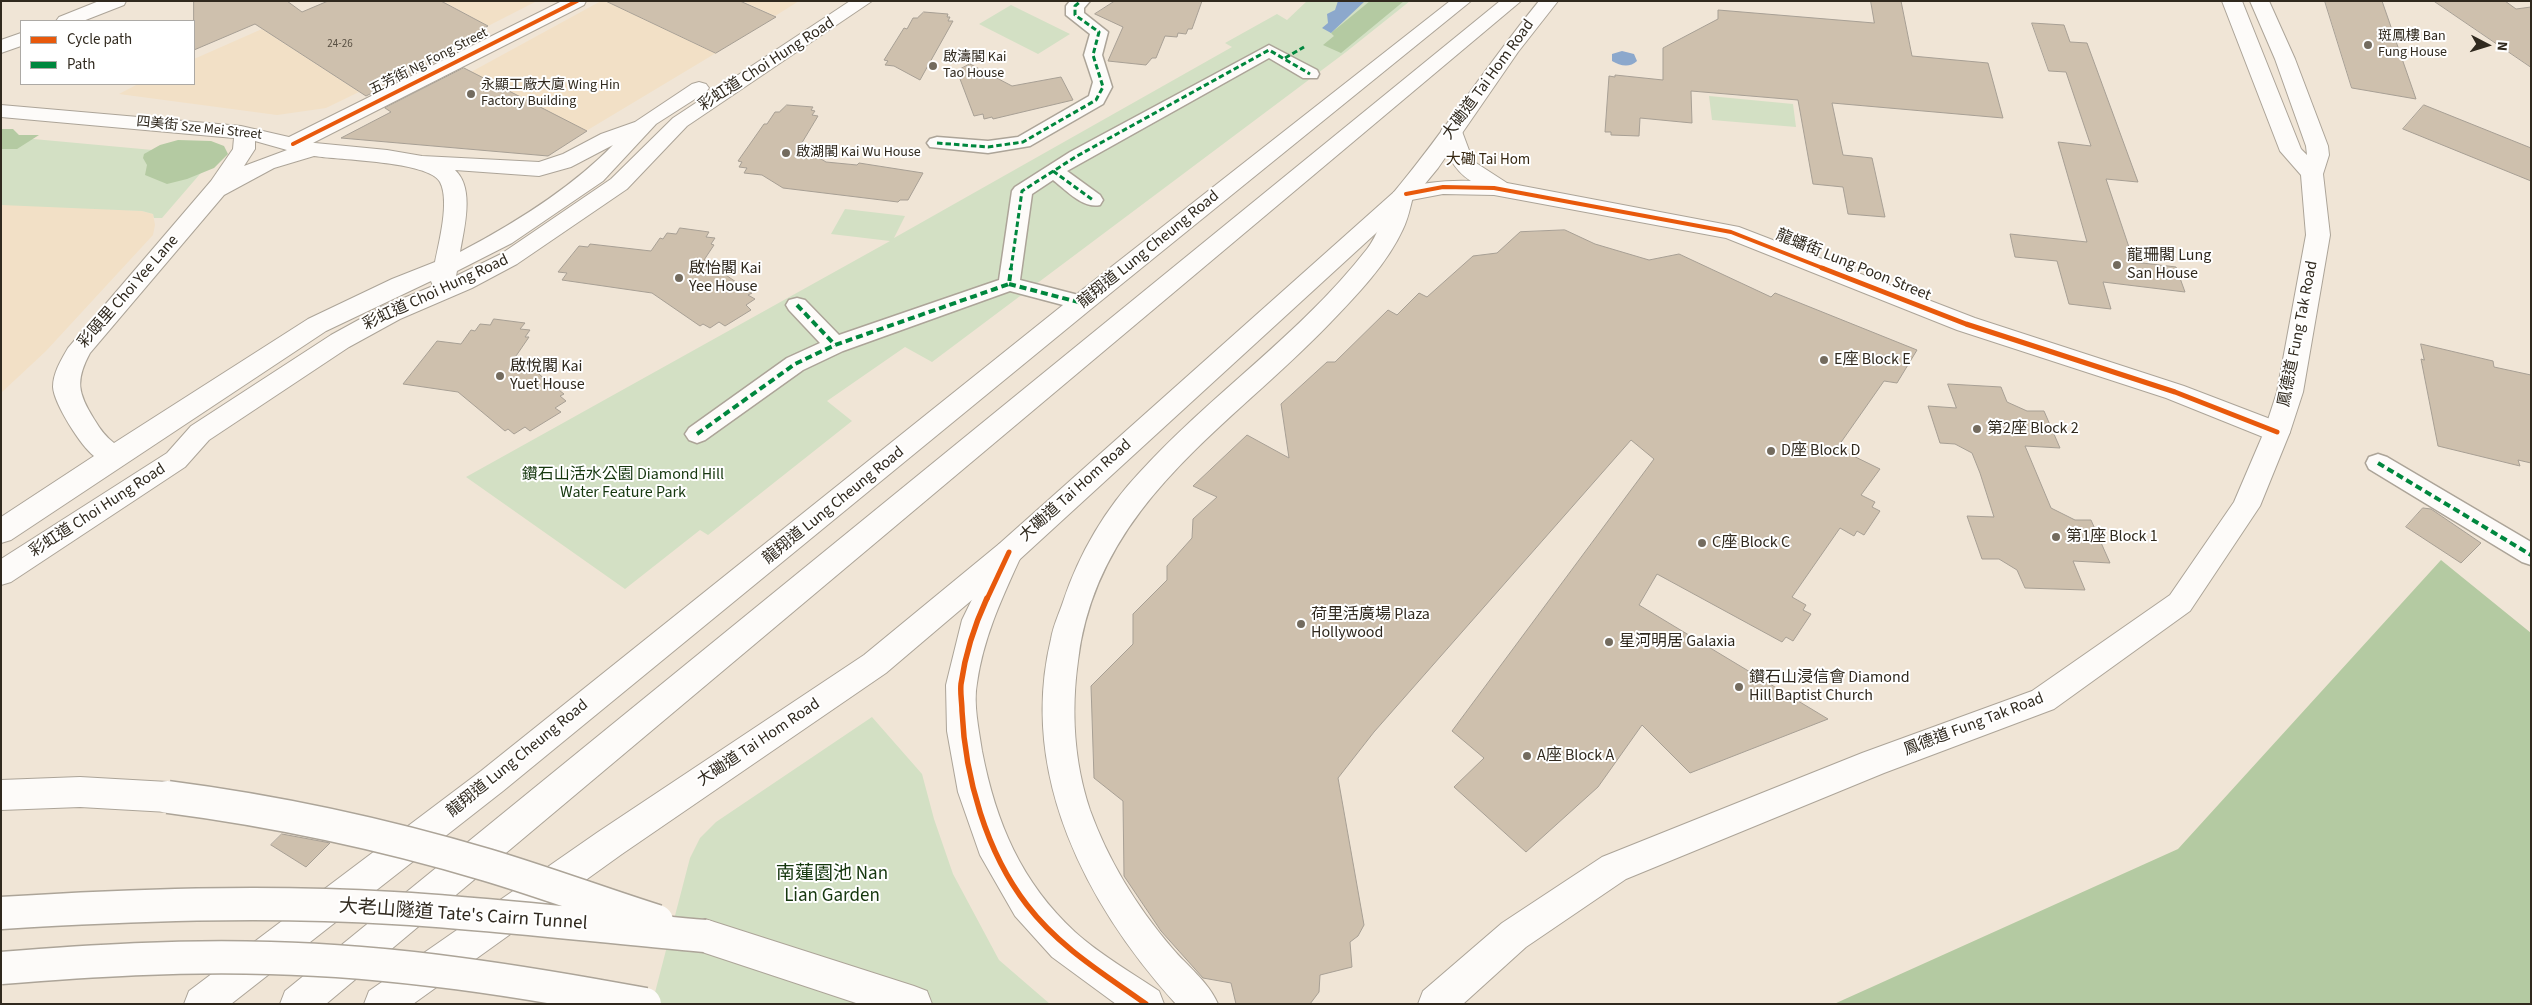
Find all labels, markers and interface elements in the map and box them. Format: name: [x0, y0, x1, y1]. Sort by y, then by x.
street label: 彩虹道 Choi Hung Road: [695, 14, 839, 116]
street label: 大磡道 Tai Hom Road: [1439, 16, 1539, 144]
legend: [20, 20, 195, 85]
north arrow: [2462, 20, 2512, 70]
street label: 五芳街 Ng Fong Street: [367, 25, 491, 99]
text: Cycle path: [67, 29, 132, 50]
place label: 斑鳳樓 Ban Fung House: [2378, 29, 2447, 62]
house number: 24-26: [327, 38, 353, 52]
marker: 斑鳳樓 Ban Fung House: [2362, 39, 2374, 51]
text: N: [2492, 41, 2512, 52]
place label: 啟濤閣 Kai Tao House: [943, 50, 1006, 82]
text: Path: [67, 54, 95, 75]
marker: 啟濤閣 Kai Tao House: [927, 60, 939, 72]
place label: 永顯工廠大廈 Wing Hin Factory Building: [481, 78, 620, 110]
marker: 永顯工廠大廈 Wing Hin Factory Building: [465, 88, 477, 100]
street label: 四美街 Sze Mei Street: [135, 114, 263, 144]
place label: 啟湖閣 Kai Wu House: [796, 145, 921, 161]
marker: 啟湖閣 Kai Wu House: [780, 147, 792, 159]
district label: 大磡 Tai Hom: [1446, 152, 1530, 170]
street label: 龍翔道 Lung Cheung Road: [1074, 187, 1224, 313]
street label: 龍蟠街 Lung Poon Street: [1773, 226, 1933, 306]
street label: 彩頤里 Choi Yee Lane: [75, 232, 183, 352]
place label: 龍珊閣 Lung San House: [2127, 246, 2211, 284]
street label: 彩虹道 Choi Hung Road: [360, 251, 512, 335]
place label: 啟怡閣 Kai Yee House: [689, 259, 761, 297]
marker: 龍珊閣 Lung San House: [2111, 259, 2123, 271]
street label: 鳳德道 Fung Tak Road: [2275, 259, 2323, 409]
marker: 啟怡閣 Kai Yee House: [673, 272, 685, 284]
place label: E座 Block E: [1834, 350, 1911, 370]
marker: E座 Block E: [1818, 354, 1830, 366]
place label: 啟悅閣 Kai Yuet House: [510, 357, 585, 395]
marker: 啟悅閣 Kai Yuet House: [494, 370, 506, 382]
place label: 第2座 Block 2: [1987, 419, 2079, 439]
marker: 第2座 Block 2: [1971, 423, 1983, 435]
street label: 大磡道 Tai Hom Road: [1016, 436, 1136, 546]
place label: D座 Block D: [1781, 441, 1860, 461]
street label: 龍翔道 Lung Cheung Road: [759, 443, 909, 569]
marker: D座 Block D: [1765, 445, 1777, 457]
street label: 彩虹道 Choi Hung Road: [26, 460, 170, 562]
park label: 鑽石山活水公園 Diamond Hill Water Feature Park: [522, 465, 724, 503]
place label: 第1座 Block 1: [2066, 527, 2158, 547]
marker: 第1座 Block 1: [2050, 531, 2062, 543]
place label: C座 Block C: [1712, 533, 1790, 553]
marker: C座 Block C: [1696, 537, 1708, 549]
place label: 荷里活廣場 Plaza Hollywood: [1311, 605, 1430, 643]
marker: 荷里活廣場 Plaza Hollywood: [1295, 618, 1307, 630]
place label: 星河明居 Galaxia: [1619, 632, 1735, 652]
marker: 星河明居 Galaxia: [1603, 636, 1615, 648]
place label: 鑽石山浸信會 Diamond Hill Baptist Church: [1749, 668, 1910, 706]
marker: 鑽石山浸信會 Diamond Hill Baptist Church: [1733, 681, 1745, 693]
street label: 鳳德道 Fung Tak Road: [1901, 689, 2047, 761]
street label: 大磡道 Tai Hom Road: [694, 695, 824, 791]
street label: 龍翔道 Lung Cheung Road: [443, 696, 593, 822]
place label: A座 Block A: [1537, 746, 1614, 766]
marker: A座 Block A: [1521, 750, 1533, 762]
park label: 南蓮園池 Nan Lian Garden: [776, 864, 888, 908]
street label: 大老山隧道 Tate's Cairn Tunnel: [338, 896, 588, 936]

